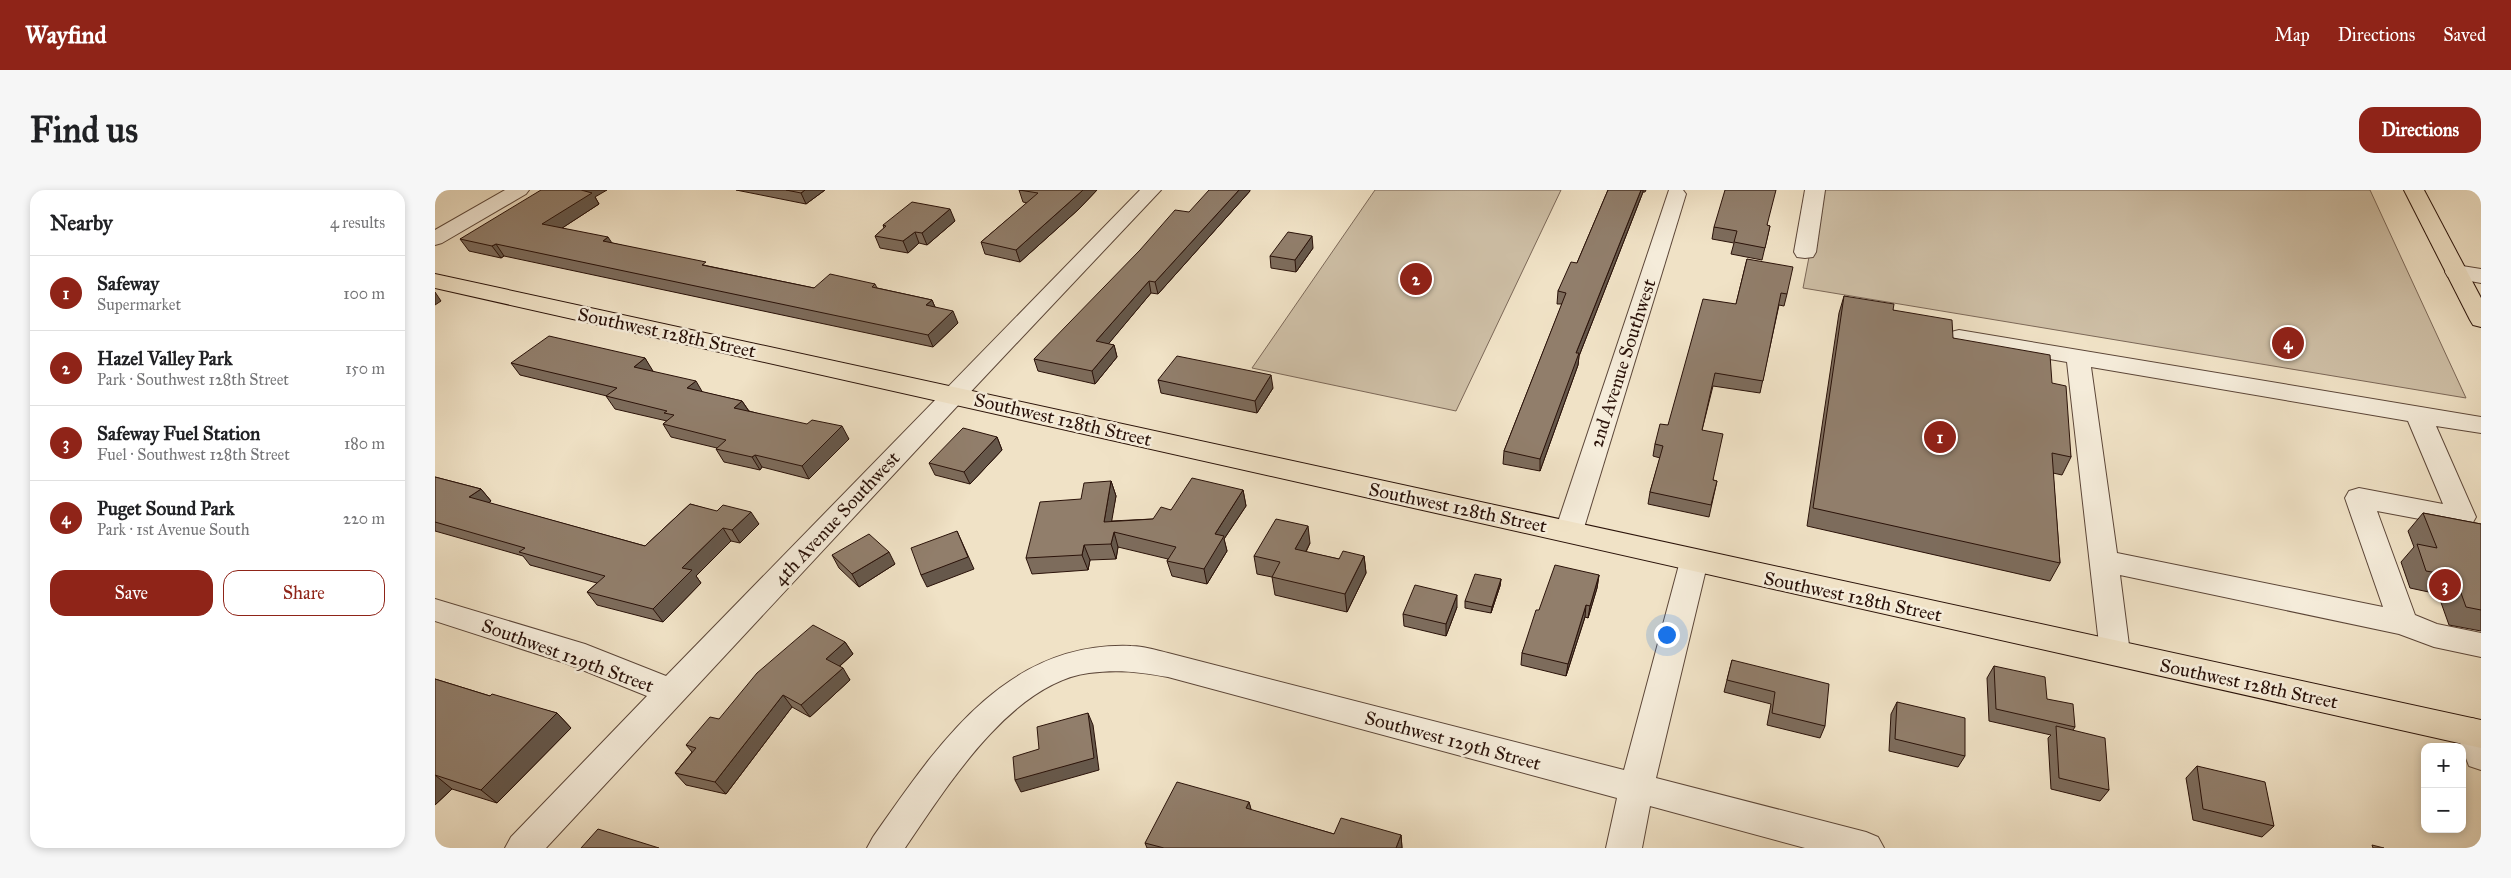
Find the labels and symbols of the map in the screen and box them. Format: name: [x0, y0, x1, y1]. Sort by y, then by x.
pin: 2: [1400, 260, 1432, 298]
street label: 2nd Avenue Southwest: [1584, 276, 1661, 450]
street label: Southwest 128th Street: [576, 302, 758, 363]
pin: 4: [2272, 324, 2304, 362]
street label: Southwest 128th Street: [972, 388, 1154, 451]
pin: 1: [1924, 418, 1956, 456]
street label: 4th Avenue Southwest: [768, 446, 905, 590]
street label: Southwest 128th Street: [1367, 477, 1549, 538]
street label: Southwest 128th Street: [1762, 566, 1944, 627]
pin: 3: [2429, 566, 2461, 604]
street label: Southwest 129th Street: [479, 614, 657, 697]
your location: [1654, 622, 1680, 648]
street label: Southwest 128th Street: [2158, 653, 2340, 714]
street label: Southwest 129th Street: [1362, 706, 1544, 775]

